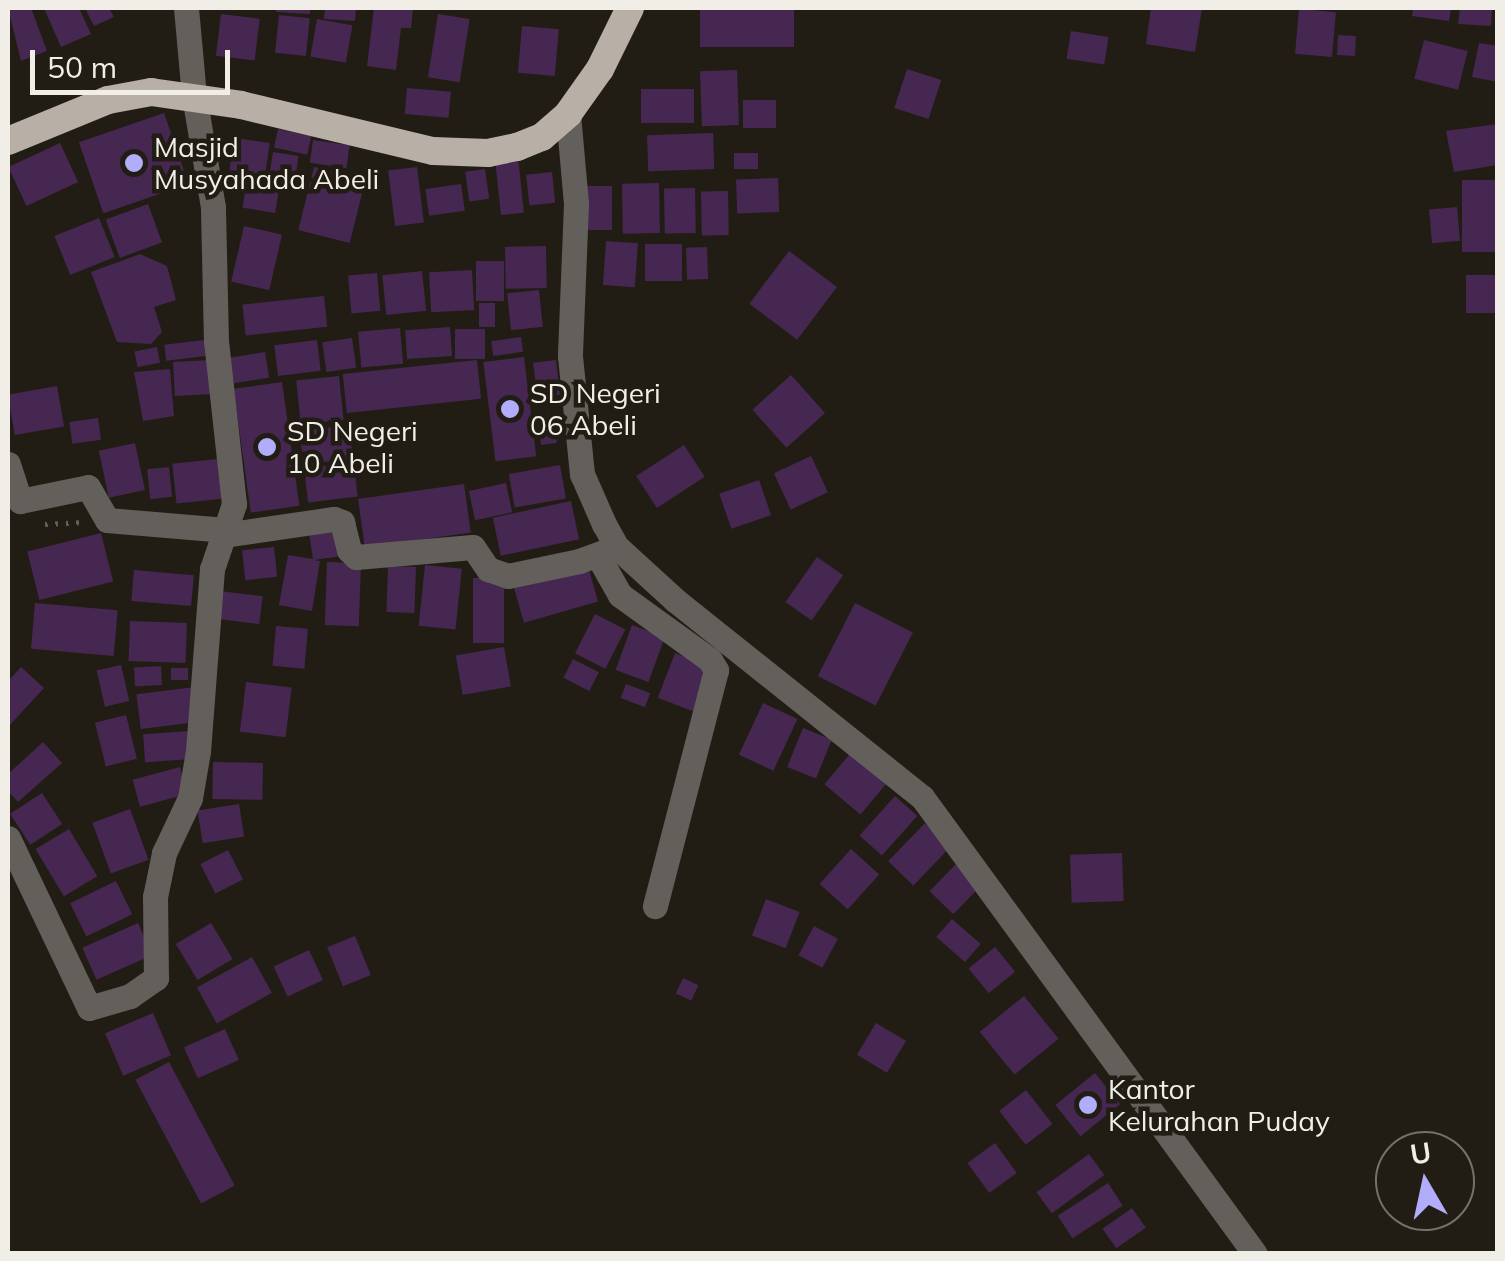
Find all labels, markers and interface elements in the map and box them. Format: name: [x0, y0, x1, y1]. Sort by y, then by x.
scale bar: [35, 30, 235, 92]
text: 50 m: [47, 48, 117, 86]
place label: Masjid Musyahada Abeli: [154, 130, 379, 196]
marker: Masjid Musyahada Abeli: [123, 152, 145, 174]
place label: SD Negeri 06 Abeli: [530, 376, 661, 442]
marker: SD Negeri 06 Abeli: [499, 398, 521, 420]
place label: SD Negeri 10 Abeli: [287, 414, 418, 480]
marker: SD Negeri 10 Abeli: [256, 436, 278, 458]
place label: Kantor Kelurahan Puday: [1108, 1072, 1330, 1138]
marker: Kantor Kelurahan Puday: [1077, 1094, 1099, 1116]
north arrow: [1375, 1131, 1475, 1231]
text: U: [1408, 1134, 1434, 1172]

